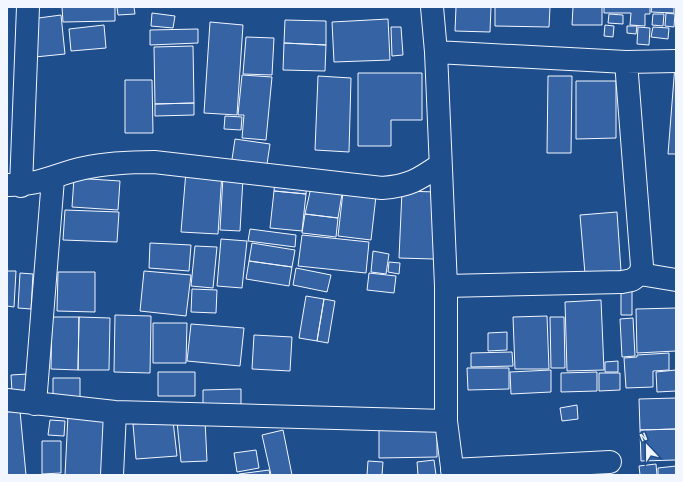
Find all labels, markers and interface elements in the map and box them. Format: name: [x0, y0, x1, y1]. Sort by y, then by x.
north arrow: [627, 426, 667, 466]
text: N: [638, 430, 649, 444]

